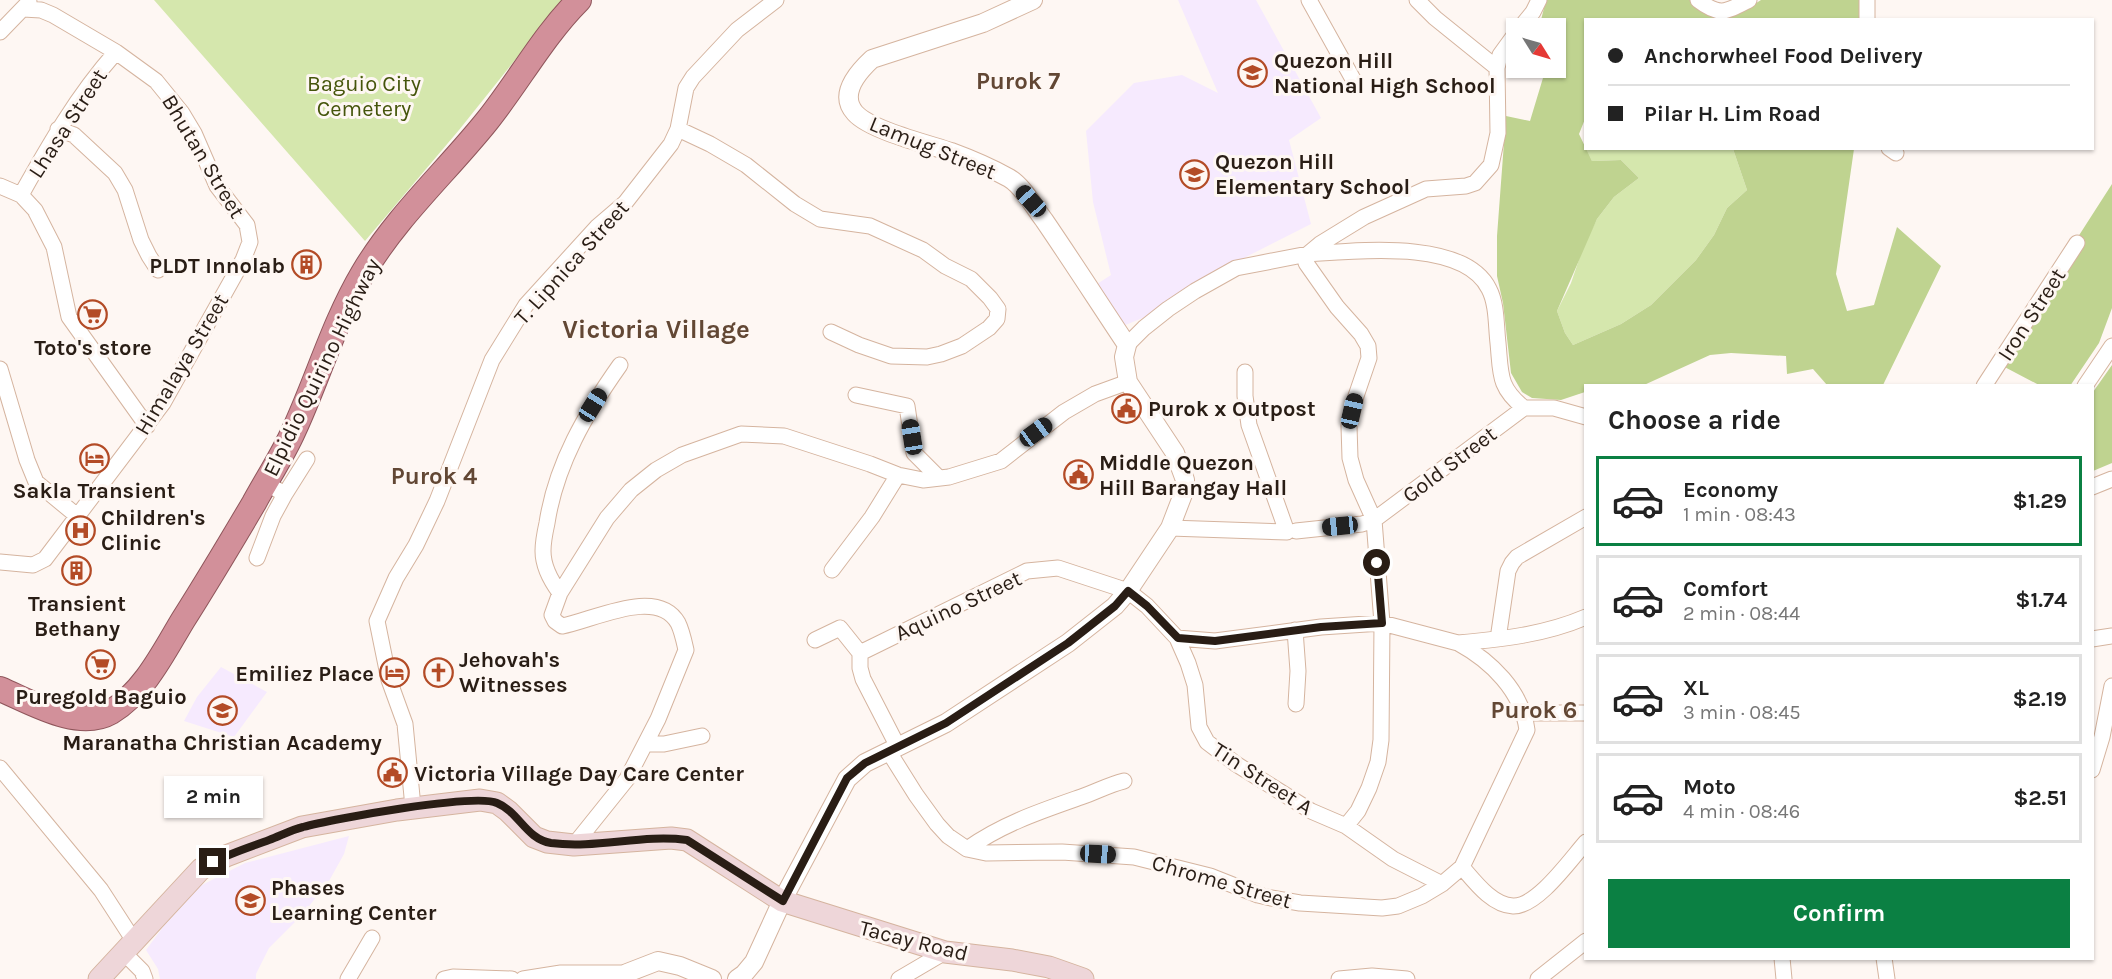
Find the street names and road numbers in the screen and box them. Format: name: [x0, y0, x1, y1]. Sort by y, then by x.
street label: Lhasa Street: [23, 64, 113, 183]
street label: Bhutan Street: [156, 90, 250, 223]
street label: Lamug Street: [865, 111, 1000, 185]
street label: T. Lipnica Street: [509, 195, 635, 330]
street label: Elpidio Quirino Highway: [258, 254, 386, 481]
street label: Iron Street: [1992, 263, 2071, 366]
street label: Himalaya Street: [129, 289, 234, 440]
street label: Gold Street: [1397, 421, 1502, 509]
street label: Aquino Street: [891, 565, 1026, 646]
street label: Tin Street A: [1207, 737, 1318, 821]
street label: Chrome Street: [1149, 850, 1295, 914]
street label: Tacay Road: [857, 915, 971, 967]

